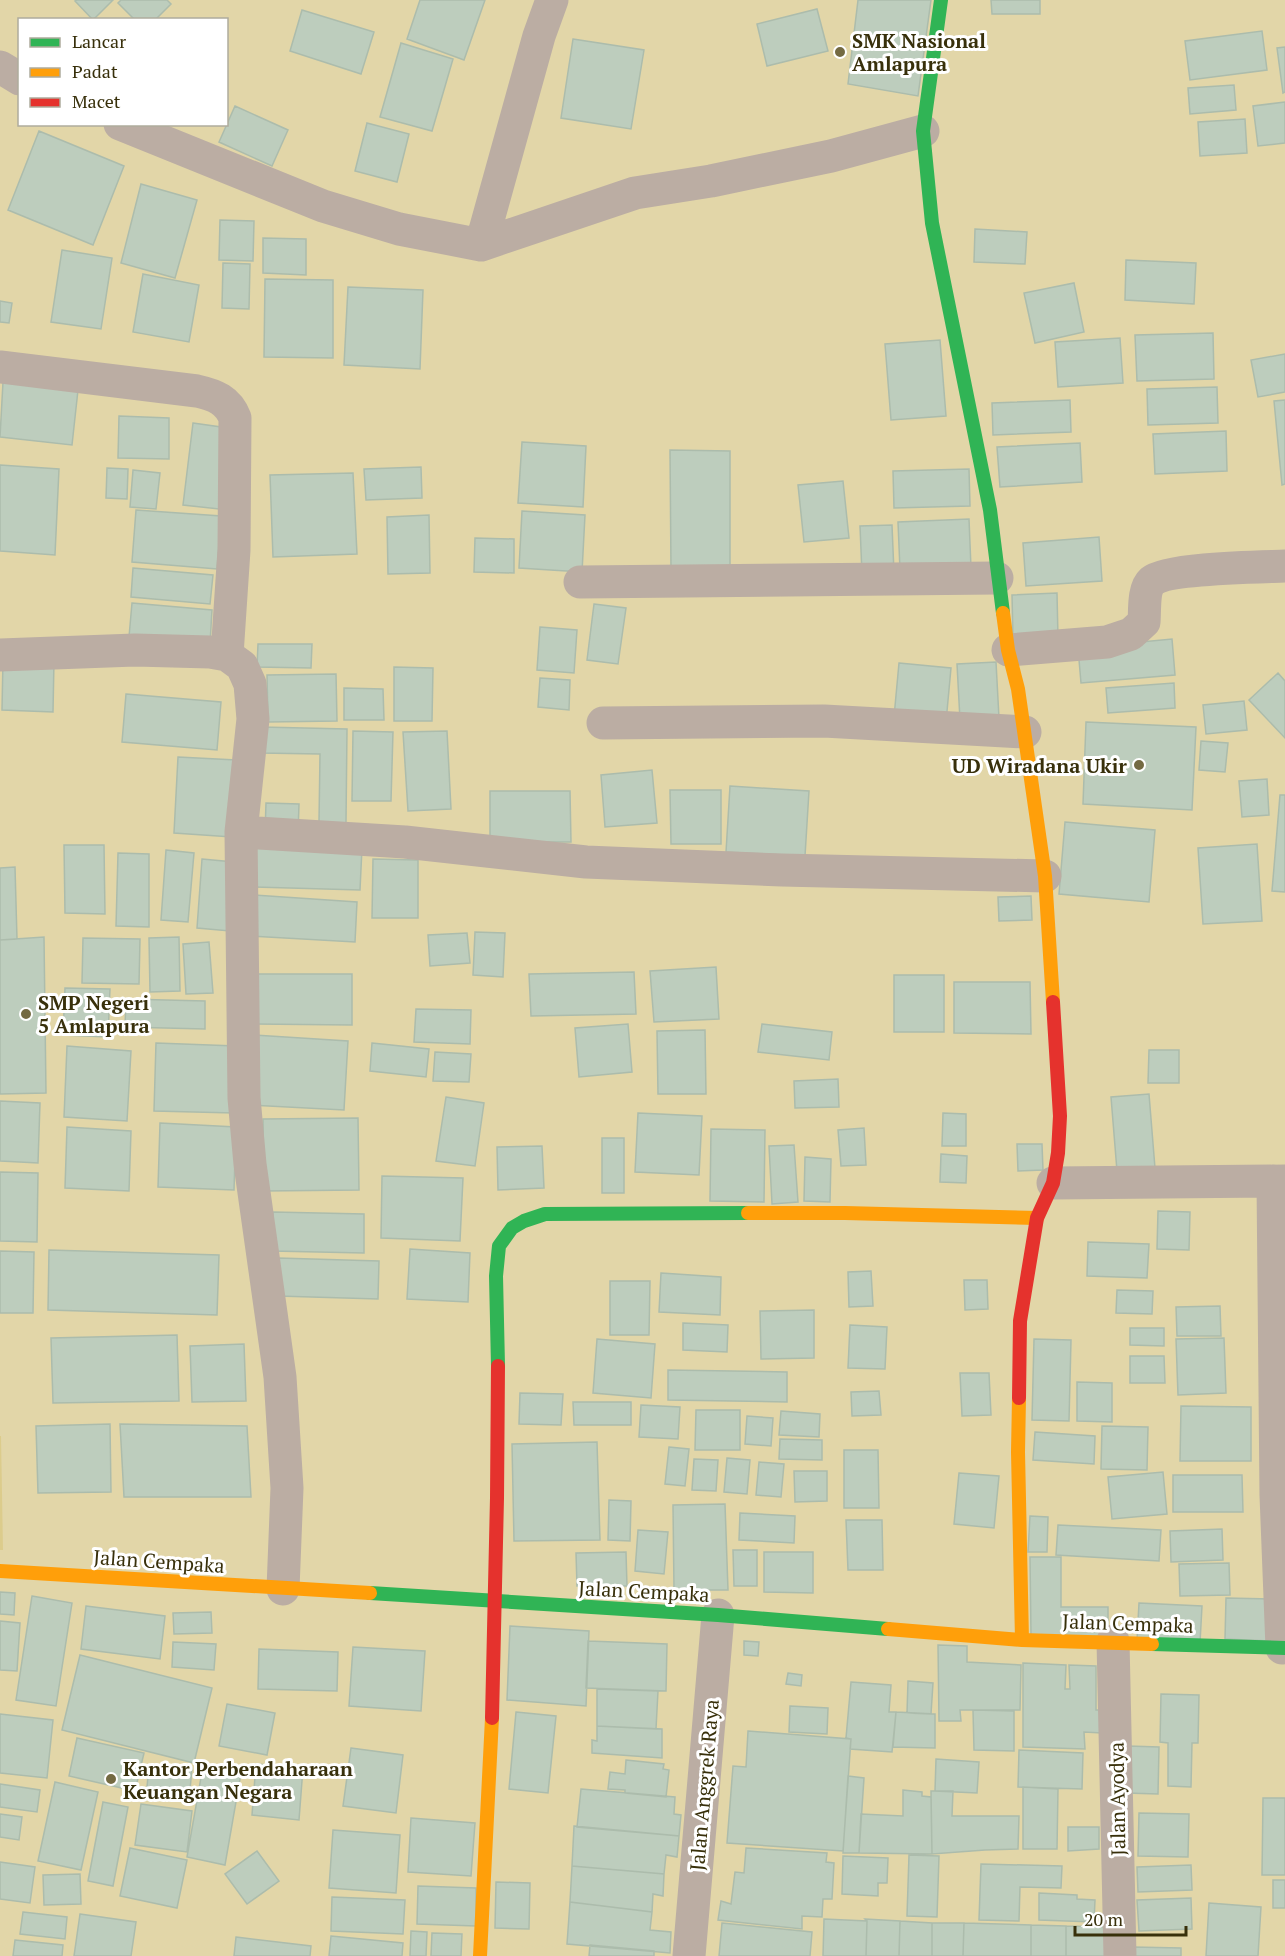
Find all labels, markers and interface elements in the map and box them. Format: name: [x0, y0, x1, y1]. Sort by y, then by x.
legend: [18, 18, 228, 126]
place label: SMK Nasional Amlapura: [852, 27, 986, 77]
text: Lancar: [72, 29, 126, 53]
marker: SMK Nasional Amlapura: [833, 45, 847, 59]
text: Padat: [72, 59, 118, 83]
text: Macet: [72, 89, 121, 113]
place label: UD Wiradana Ukir: [952, 752, 1127, 779]
marker: UD Wiradana Ukir: [1132, 758, 1146, 772]
place label: SMP Negeri 5 Amlapura: [38, 989, 150, 1039]
marker: SMP Negeri 5 Amlapura: [19, 1007, 33, 1021]
street label: Jalan Cempaka: [93, 1543, 225, 1579]
street label: Jalan Cempaka: [578, 1574, 710, 1608]
street label: Jalan Cempaka: [1062, 1607, 1194, 1639]
street label: Jalan Anggrek Raya: [683, 1698, 725, 1872]
street label: Jalan Ayodya: [1103, 1742, 1131, 1856]
place label: Kantor Perbendaharaan Keuangan Negara: [123, 1755, 353, 1805]
marker: Kantor Perbendaharaan Keuangan Negara: [104, 1772, 118, 1786]
scale bar: [1075, 1899, 1186, 1937]
text: 20 m: [1084, 1907, 1124, 1931]

